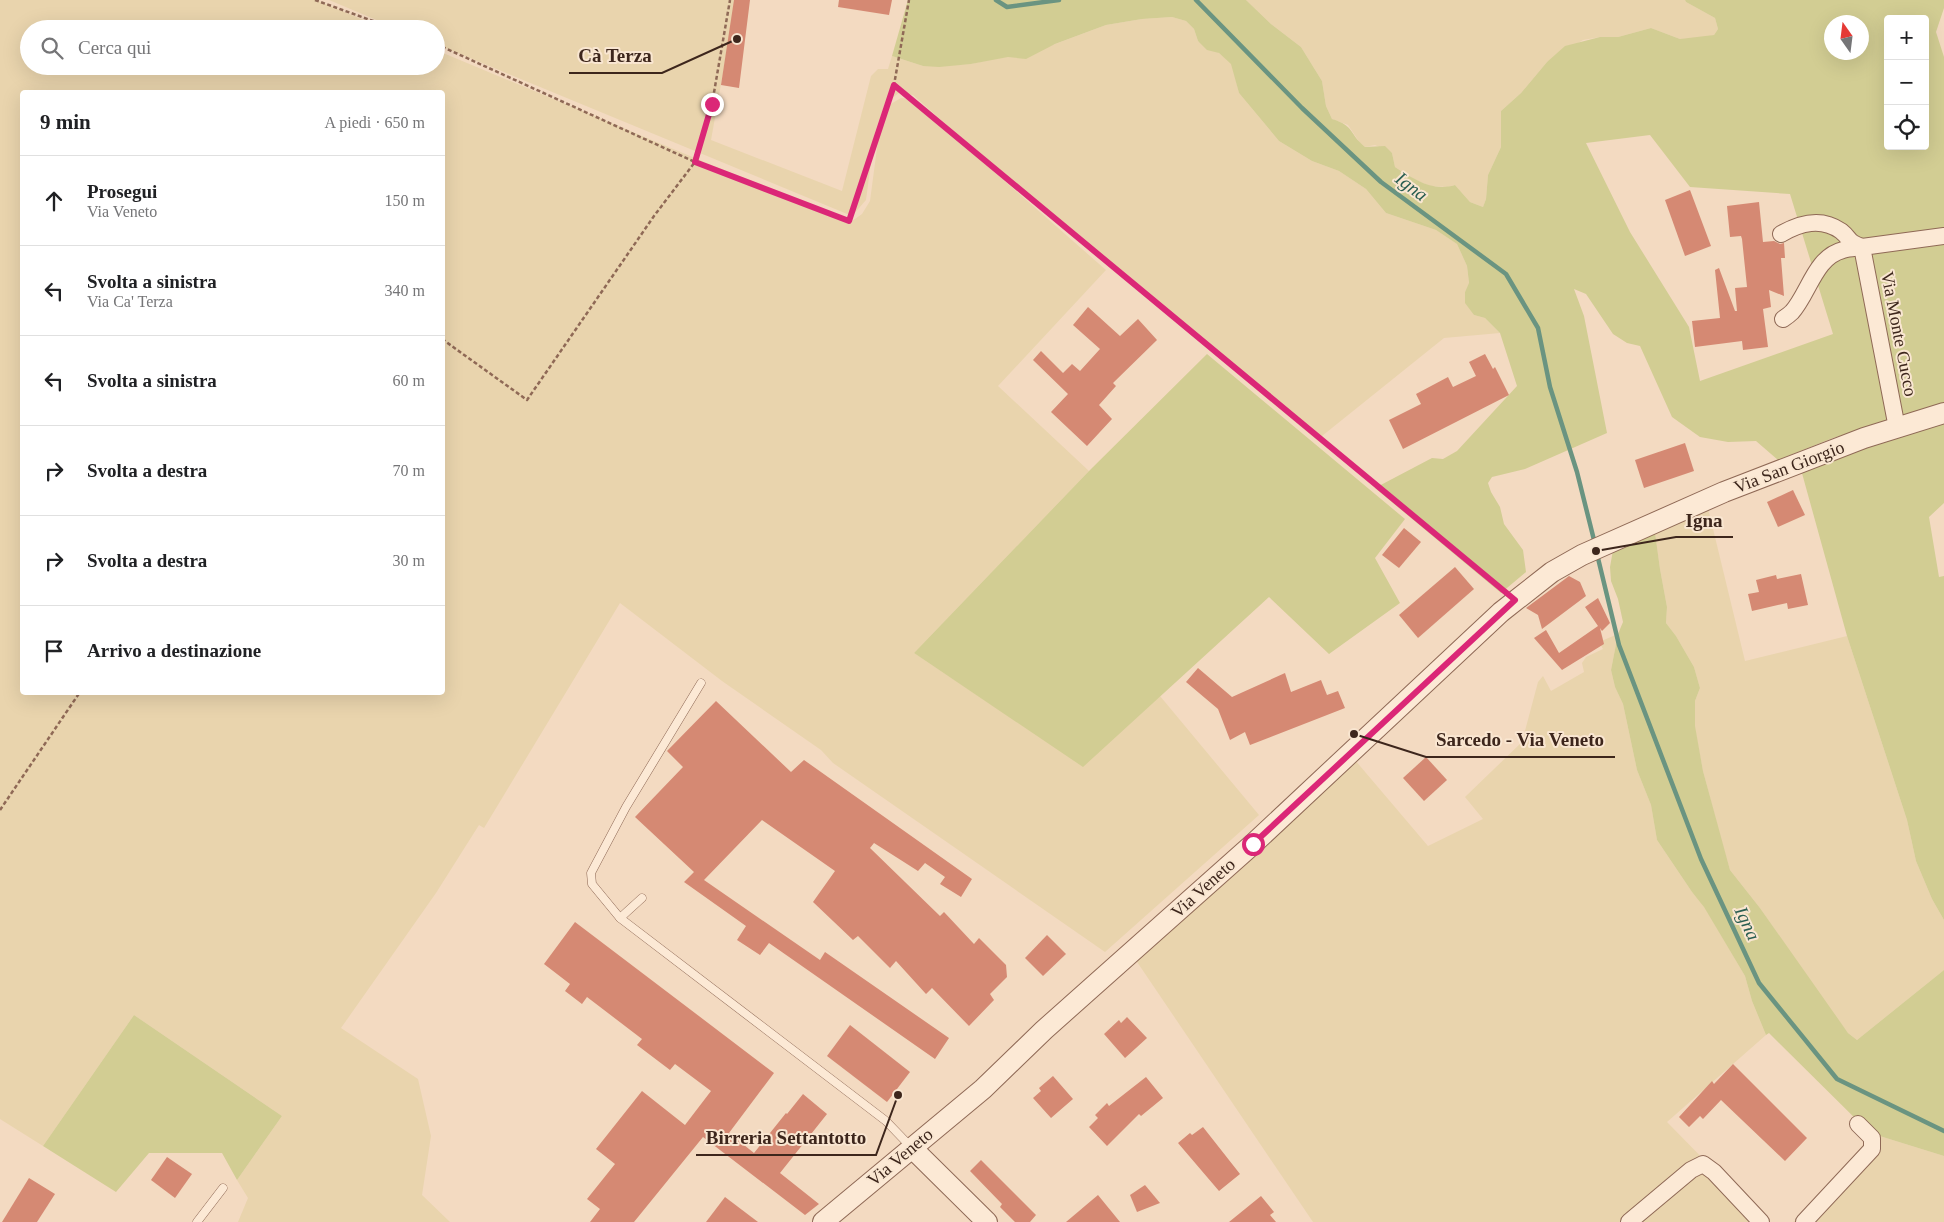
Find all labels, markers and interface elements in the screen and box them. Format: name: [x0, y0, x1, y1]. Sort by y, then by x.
north arrow: [1824, 15, 1869, 60]
map controls: [1884, 15, 1929, 150]
button: +: [1884, 15, 1929, 60]
search box: [20, 20, 445, 75]
icon: search: [38, 34, 66, 62]
text: Cerca qui: [78, 37, 151, 58]
callout: Cà Terza: [569, 39, 662, 73]
text: Cà Terza: [578, 45, 652, 66]
button: −: [1884, 60, 1929, 105]
route end: [701, 93, 724, 116]
button: locate: [1884, 105, 1929, 150]
text: 9 min: [40, 110, 91, 134]
text: A piedi · 650 m: [325, 114, 425, 131]
water label: Igna: [1391, 167, 1432, 205]
text: Prosegui: [87, 181, 157, 202]
icon: ahead: [40, 187, 68, 215]
text: 150 m: [385, 192, 425, 209]
text: Via Veneto: [87, 203, 157, 220]
street label: Via Monte Cucco: [1877, 270, 1921, 398]
text: Svolta a sinistra: [87, 271, 217, 292]
icon: left: [40, 277, 68, 305]
text: 340 m: [385, 282, 425, 299]
text: Via Ca' Terza: [87, 293, 173, 310]
icon: left: [40, 367, 68, 395]
text: Svolta a sinistra: [87, 370, 217, 391]
text: 60 m: [393, 372, 425, 389]
street label: Via San Giorgio: [1731, 437, 1847, 497]
icon: right: [40, 457, 68, 485]
text: Svolta a destra: [87, 460, 207, 481]
text: 70 m: [393, 462, 425, 479]
callout: Igna: [1676, 503, 1733, 537]
text: Igna: [1686, 510, 1723, 531]
icon: right: [40, 547, 68, 575]
text: Svolta a destra: [87, 550, 207, 571]
text: 30 m: [393, 552, 425, 569]
icon: arrive: [40, 637, 68, 665]
text: Arrivo a destinazione: [87, 640, 261, 661]
callout: Sarcedo - Via Veneto: [1426, 723, 1615, 757]
text: Sarcedo - Via Veneto: [1436, 729, 1604, 750]
route start: [1242, 833, 1265, 856]
street label: Via Veneto: [1167, 854, 1239, 922]
water label: Igna: [1730, 902, 1764, 943]
callout: Birreria Settantotto: [696, 1121, 876, 1155]
street label: Via Veneto: [863, 1124, 937, 1190]
text: Birreria Settantotto: [706, 1127, 866, 1148]

